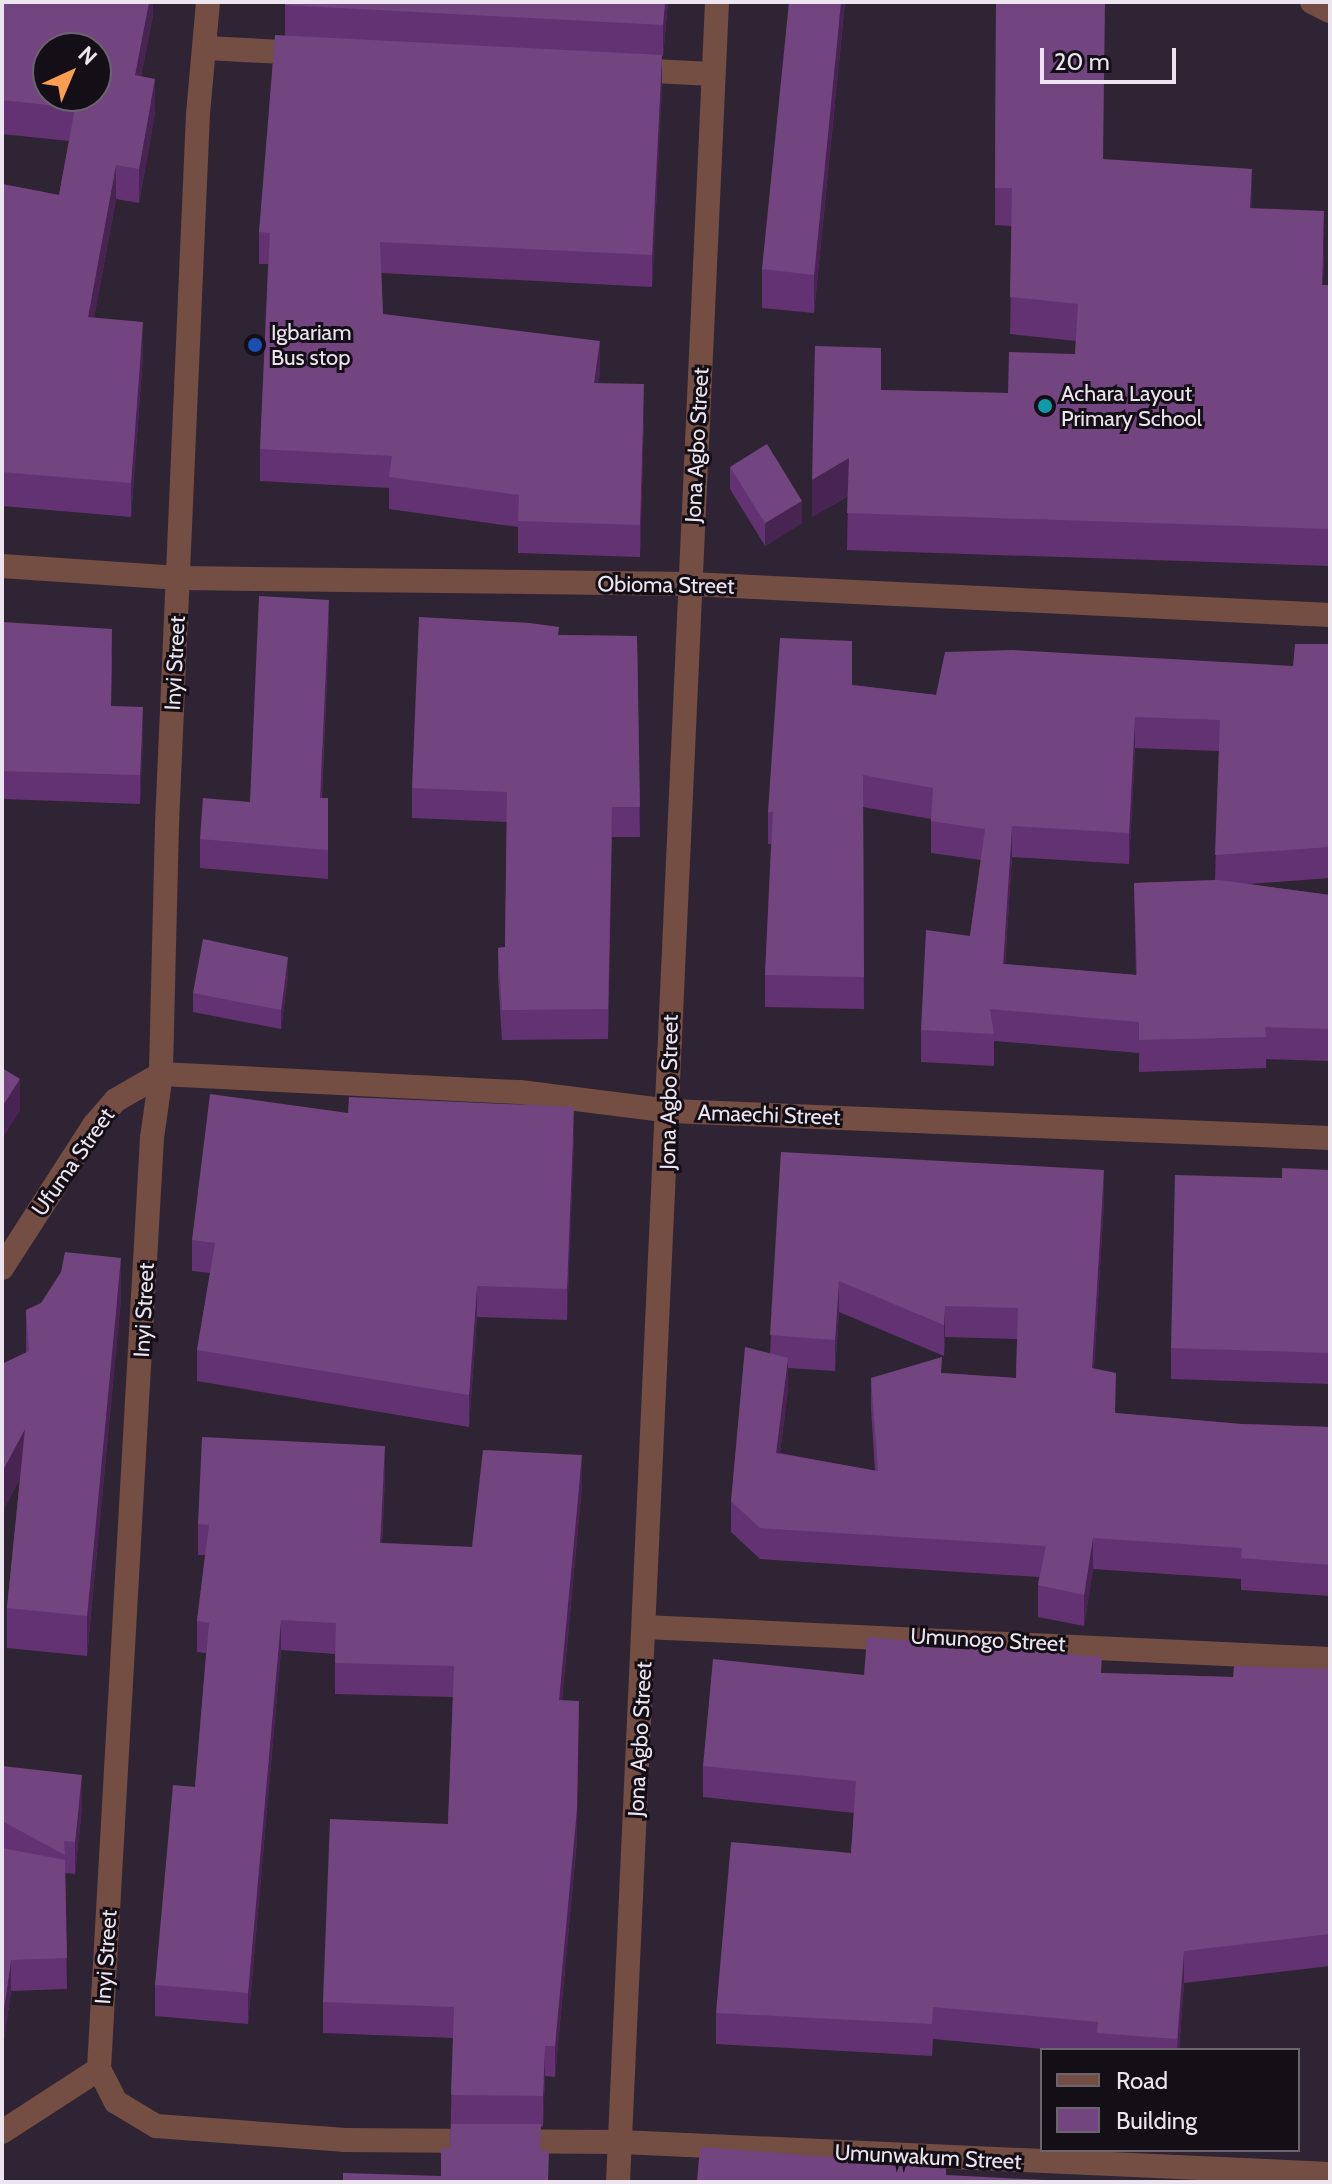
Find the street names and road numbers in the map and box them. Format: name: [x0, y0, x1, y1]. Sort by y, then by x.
street label: Jona Agbo Street: [680, 367, 714, 523]
street label: Obioma Street: [597, 571, 735, 599]
street label: Inyi Street: [159, 615, 191, 711]
street label: Jona Agbo Street: [654, 1014, 684, 1170]
street label: Amaechi Street: [697, 1099, 841, 1131]
street label: Ufuma Street: [26, 1103, 120, 1221]
street label: Inyi Street: [128, 1262, 160, 1358]
street label: Umunogo Street: [910, 1623, 1066, 1657]
street label: Jona Agbo Street: [623, 1661, 657, 1817]
street label: Inyi Street: [90, 1909, 122, 2005]
street label: Umunwakum Street: [834, 2139, 1022, 2175]

